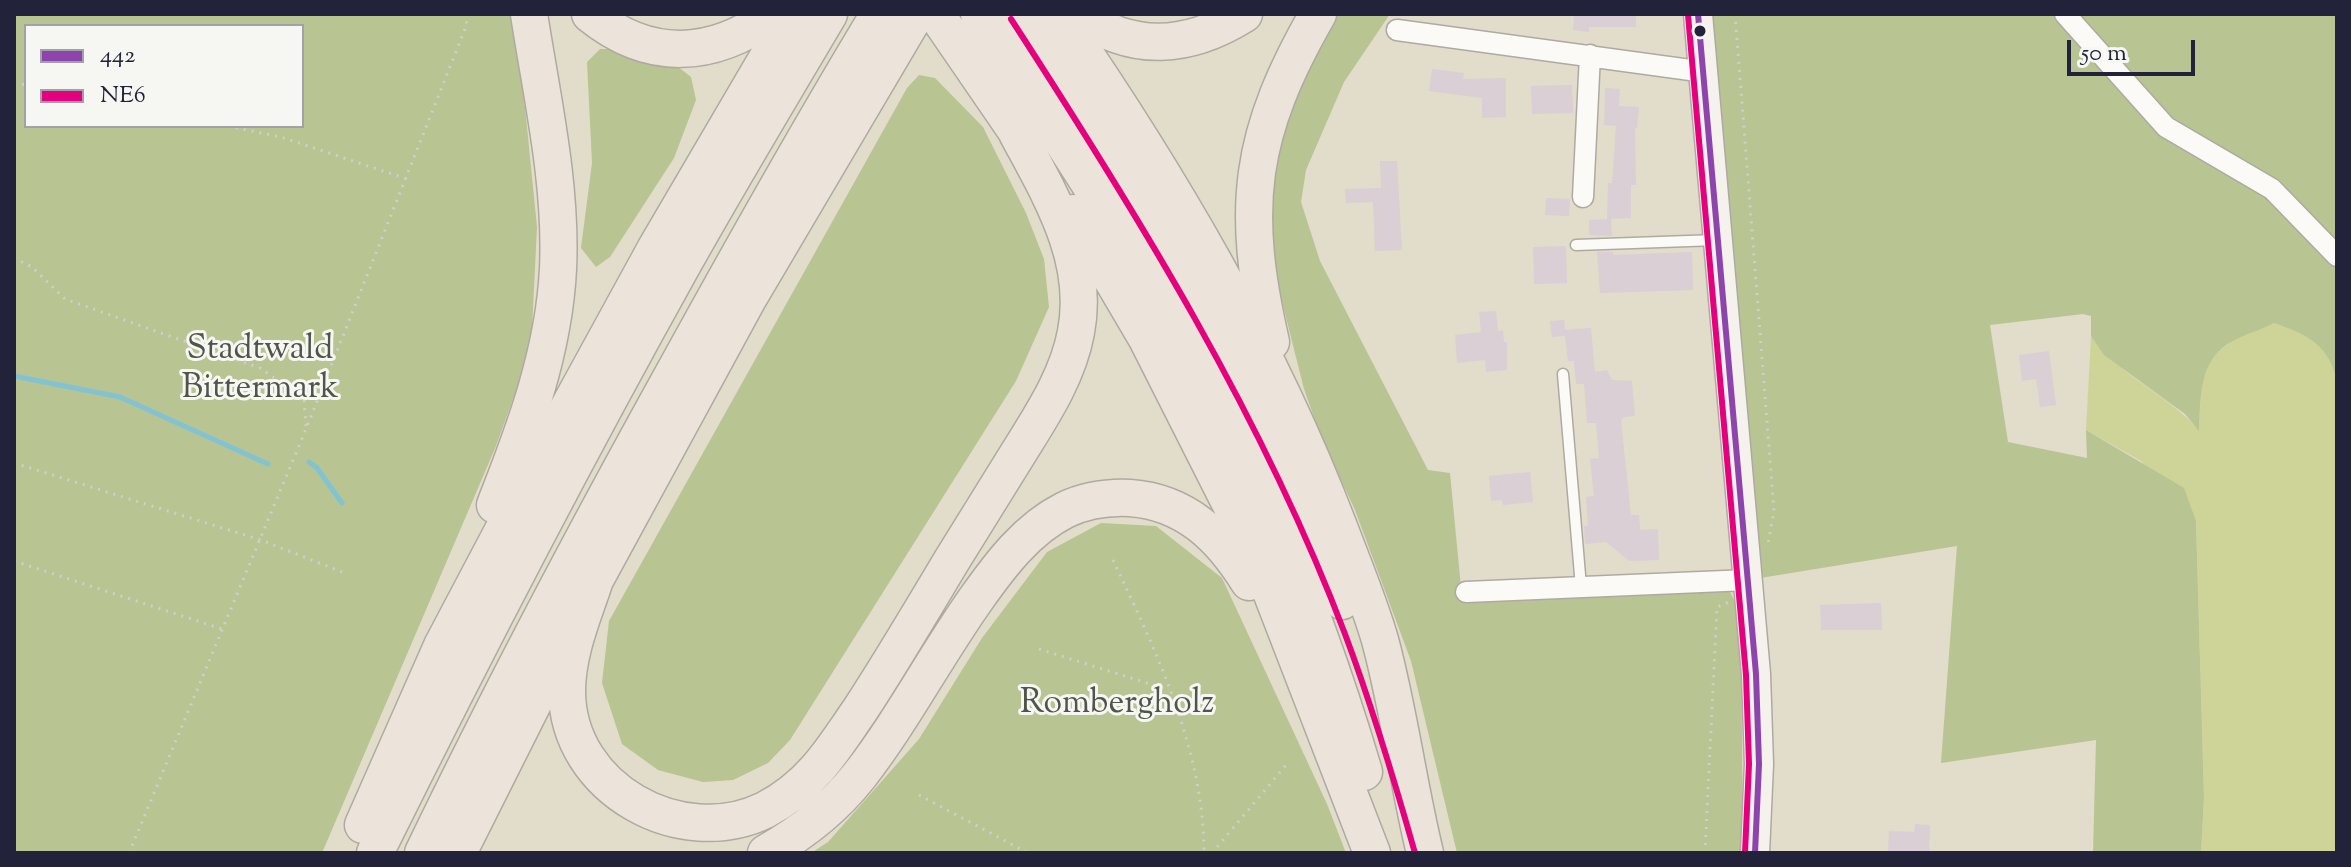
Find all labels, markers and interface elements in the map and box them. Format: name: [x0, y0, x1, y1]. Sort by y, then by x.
unlabelled marker: [1692, 23, 1708, 39]
legend: [24, 24, 304, 128]
scale bar: [2071, 24, 2199, 74]
text: 50 m: [2081, 37, 2127, 71]
text: 442: [100, 39, 135, 73]
text: NE6: [100, 79, 146, 113]
park label: Stadtwald Bittermark: [181, 332, 339, 412]
park label: Rombergholz: [1020, 686, 1214, 726]

